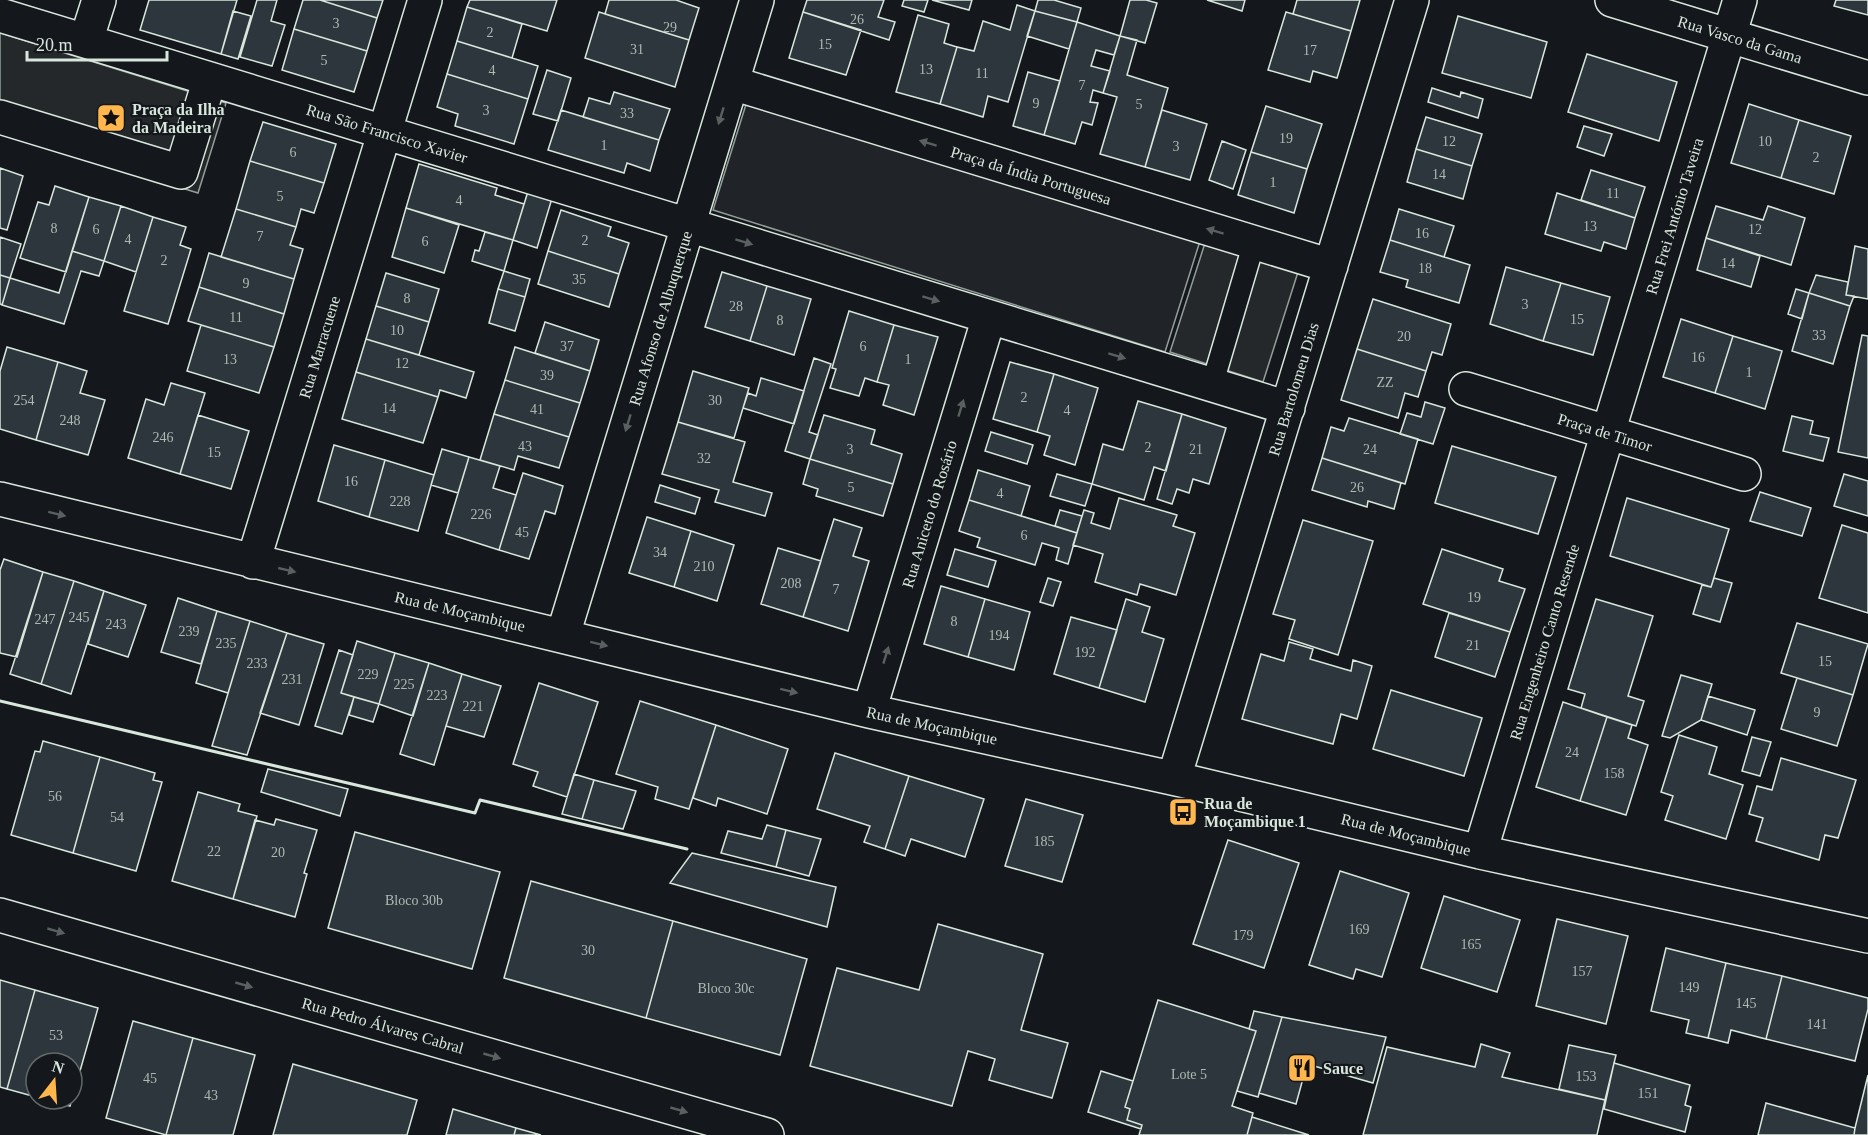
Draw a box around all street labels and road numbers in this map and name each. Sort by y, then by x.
street label: Rua Vasco da Gama [1676,12,1804,66]
street label: Rua São Francisco Xavier [304,101,470,166]
street label: Rua Frei António Taveira [1643,136,1706,296]
street label: Praça da Índia Portuguesa [948,142,1113,209]
street label: Rua Afonso de Albuquerque [626,229,696,408]
street label: Rua Marracuene [296,294,343,400]
street label: Rua Bartolomeu Dias [1265,320,1322,458]
street label: Praça de Timor [1555,410,1655,456]
street label: Rua Aniceto do Rosário [899,438,960,590]
street label: Rua Engenheiro Canto Resende [1507,542,1583,742]
street label: Rua de Moçambique [393,588,527,636]
street label: Rua de Moçambique [865,703,999,749]
street label: Rua de Moçambique [1339,810,1473,860]
street label: Rua Pedro Álvares Cabral [300,993,467,1057]

